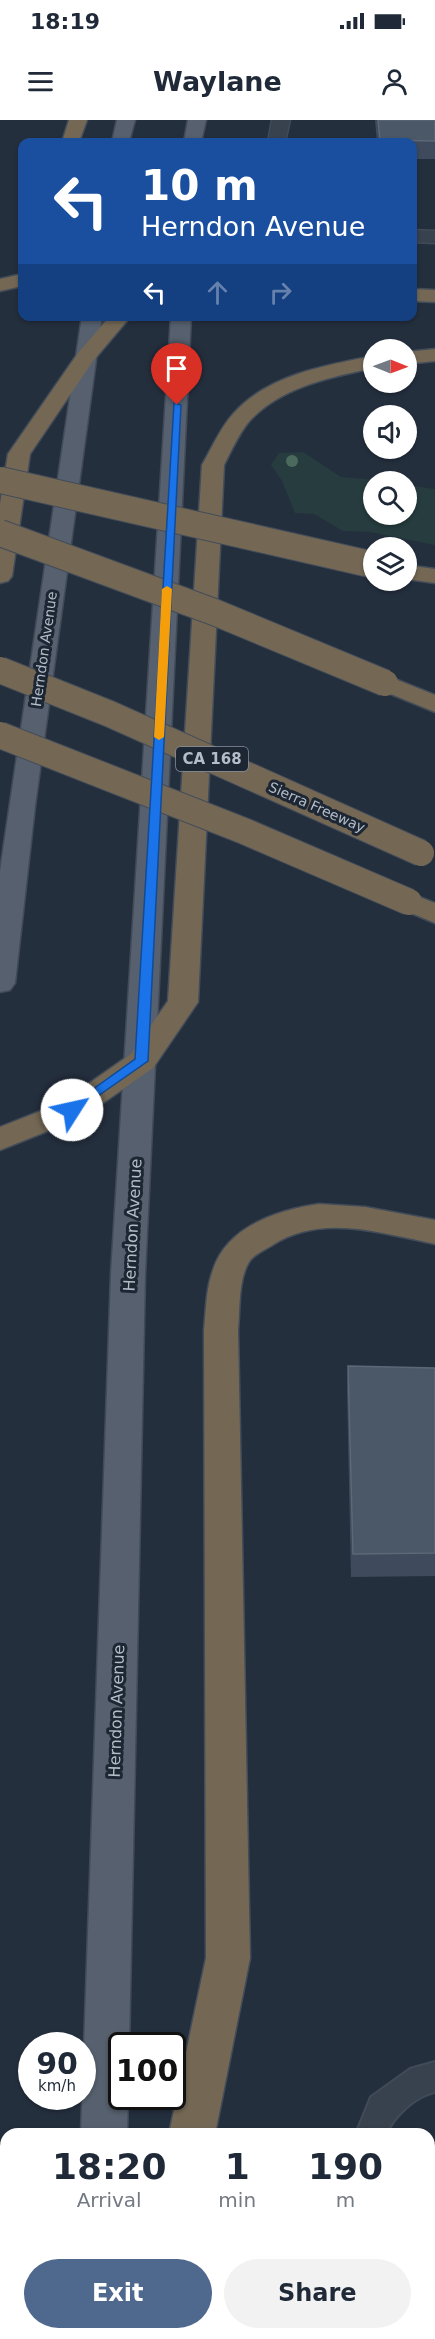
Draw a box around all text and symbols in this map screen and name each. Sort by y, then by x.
text: 18:19 [30,9,100,34]
icon: menu [24,65,57,98]
icon: person [378,65,411,98]
text: Waylane [153,66,282,97]
text: 10 m [141,161,258,210]
icon: left [42,162,120,240]
text: Herndon Avenue [141,211,365,242]
icon: left [138,276,171,309]
icon: ahead [201,276,234,309]
icon: right [264,276,297,309]
north arrow [363,339,417,393]
map controls [363,339,417,591]
pin [151,343,202,405]
icon: arrive [160,352,193,385]
button: sound [363,405,417,459]
button: search [363,471,417,525]
button: layers [363,537,417,591]
street label: Herndon Avenue [28,590,60,708]
road number: CA 168 [176,747,248,771]
street label: Sierra Freeway [266,779,368,835]
position arrow [40,1078,104,1142]
street label: Herndon Avenue [120,1158,145,1292]
street label: Herndon Avenue [105,1644,128,1778]
speed limit sign: 100 [108,2032,186,2110]
text: 90 [36,2046,78,2081]
text: km/h [38,2077,76,2095]
text: 18:20 [52,2146,166,2187]
text: 1 [225,2146,250,2187]
text: 190 [308,2146,383,2187]
text: Arrival [77,2188,142,2212]
text: min [218,2188,256,2212]
text: m [336,2188,355,2212]
button: Exit [24,2259,212,2328]
button: Share [224,2259,411,2328]

